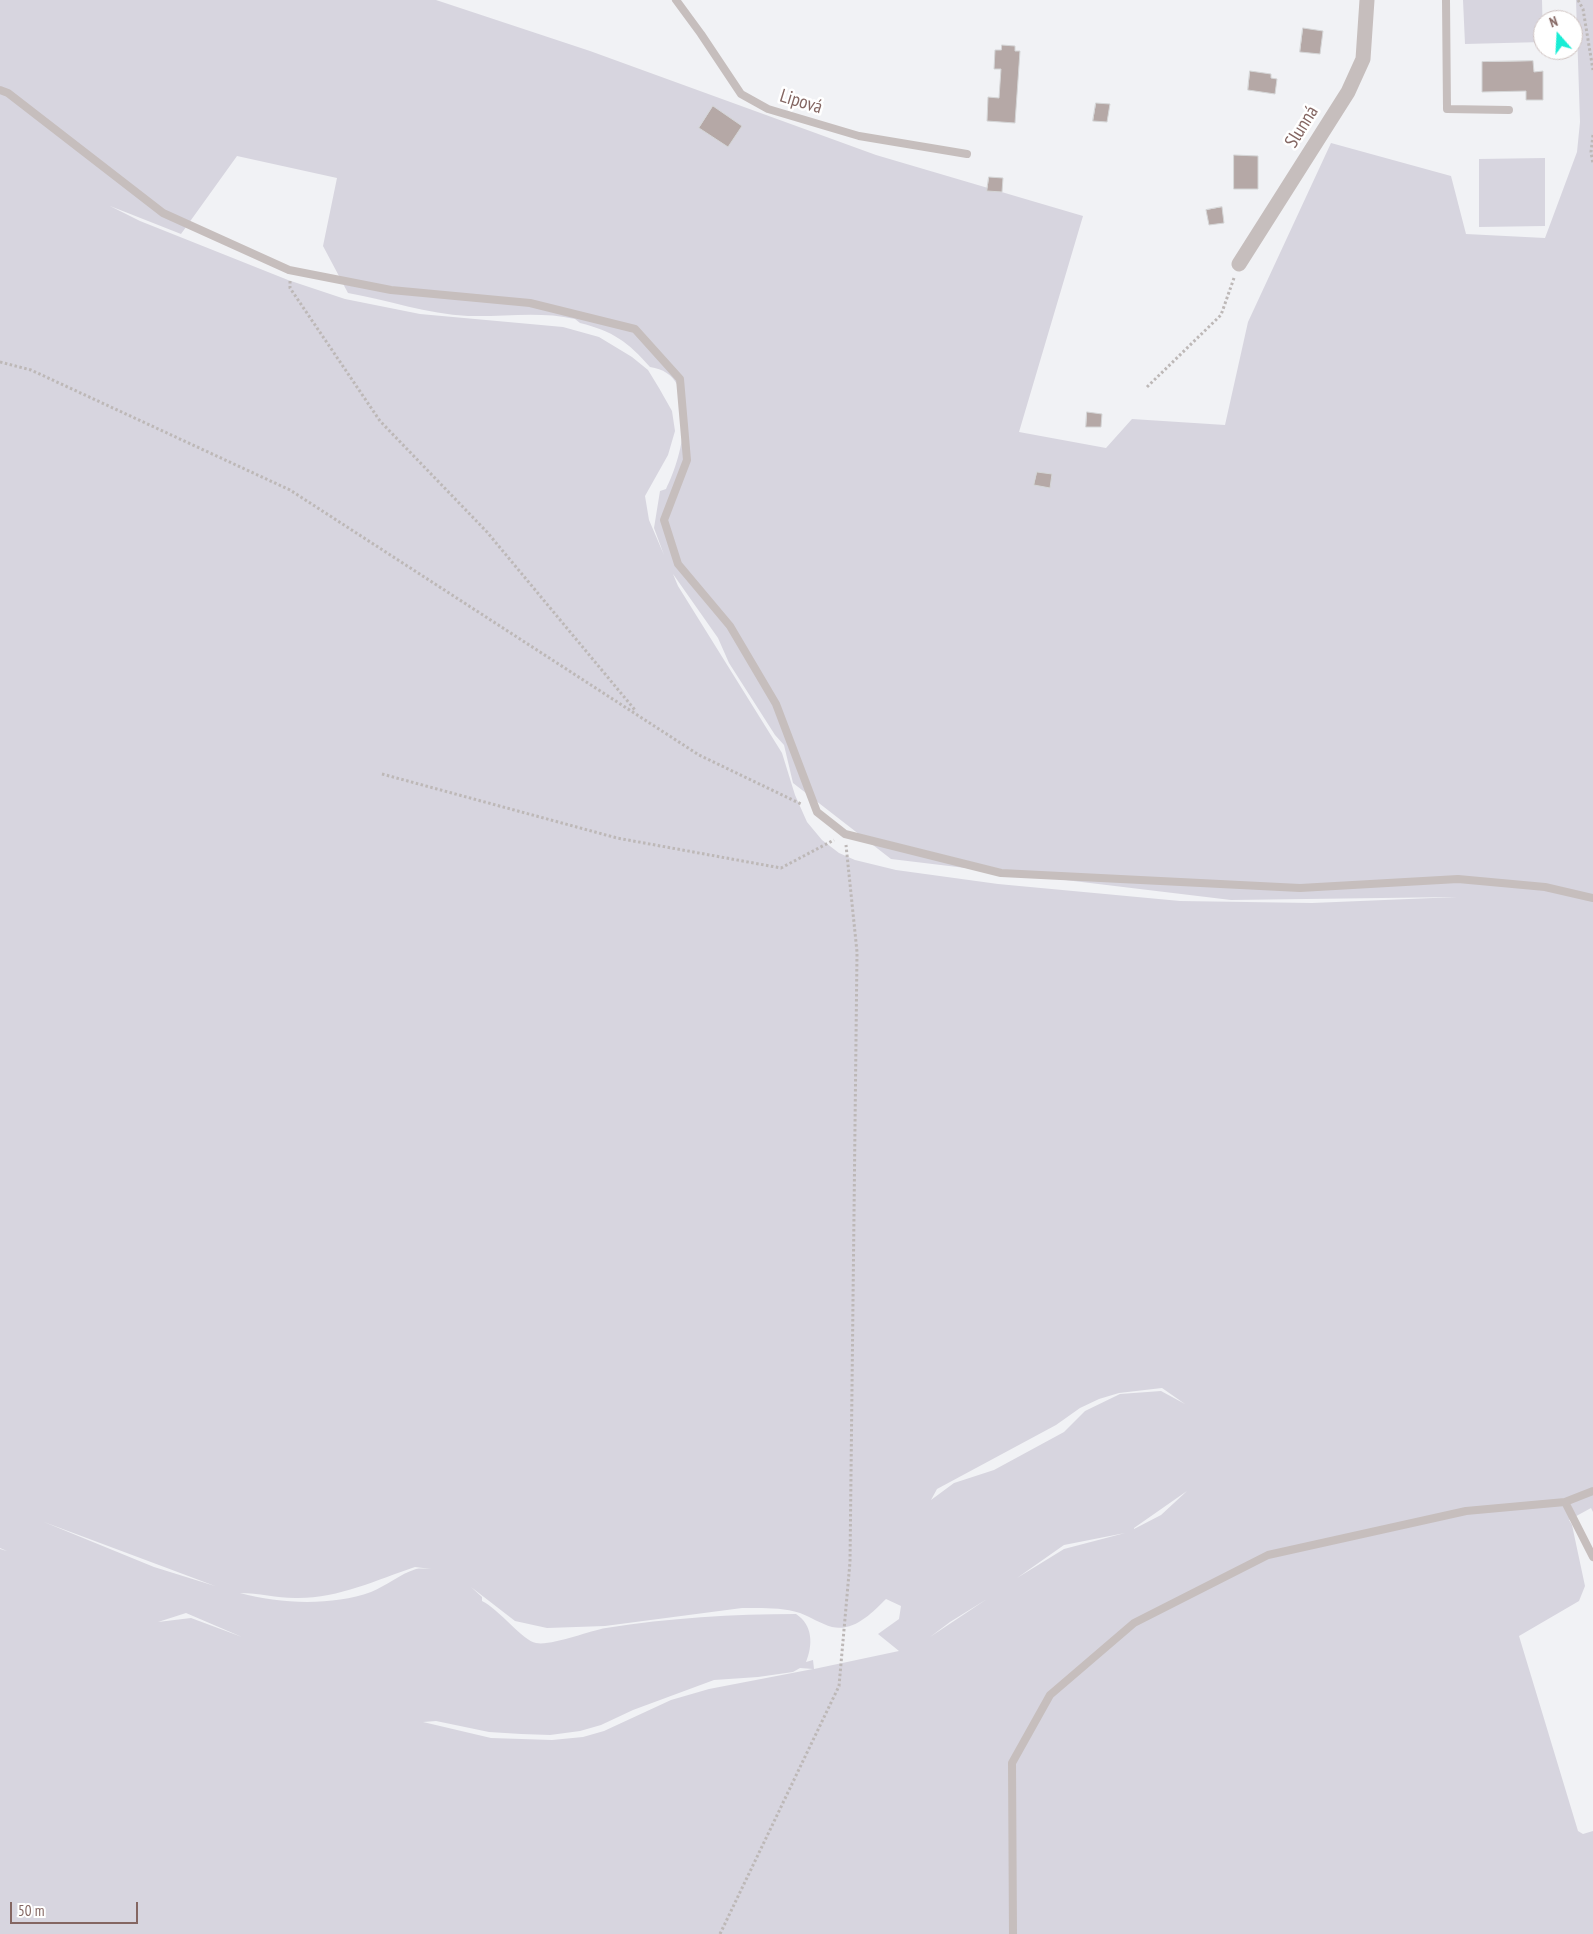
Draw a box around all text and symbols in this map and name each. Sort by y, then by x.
north arrow [1533,10,1583,60]
text: N [1547,12,1560,32]
street label: Lipová [777,85,825,119]
street label: Slunná [1280,102,1324,152]
scale bar [12,1892,140,1924]
text: 50 m [18,1901,44,1920]

